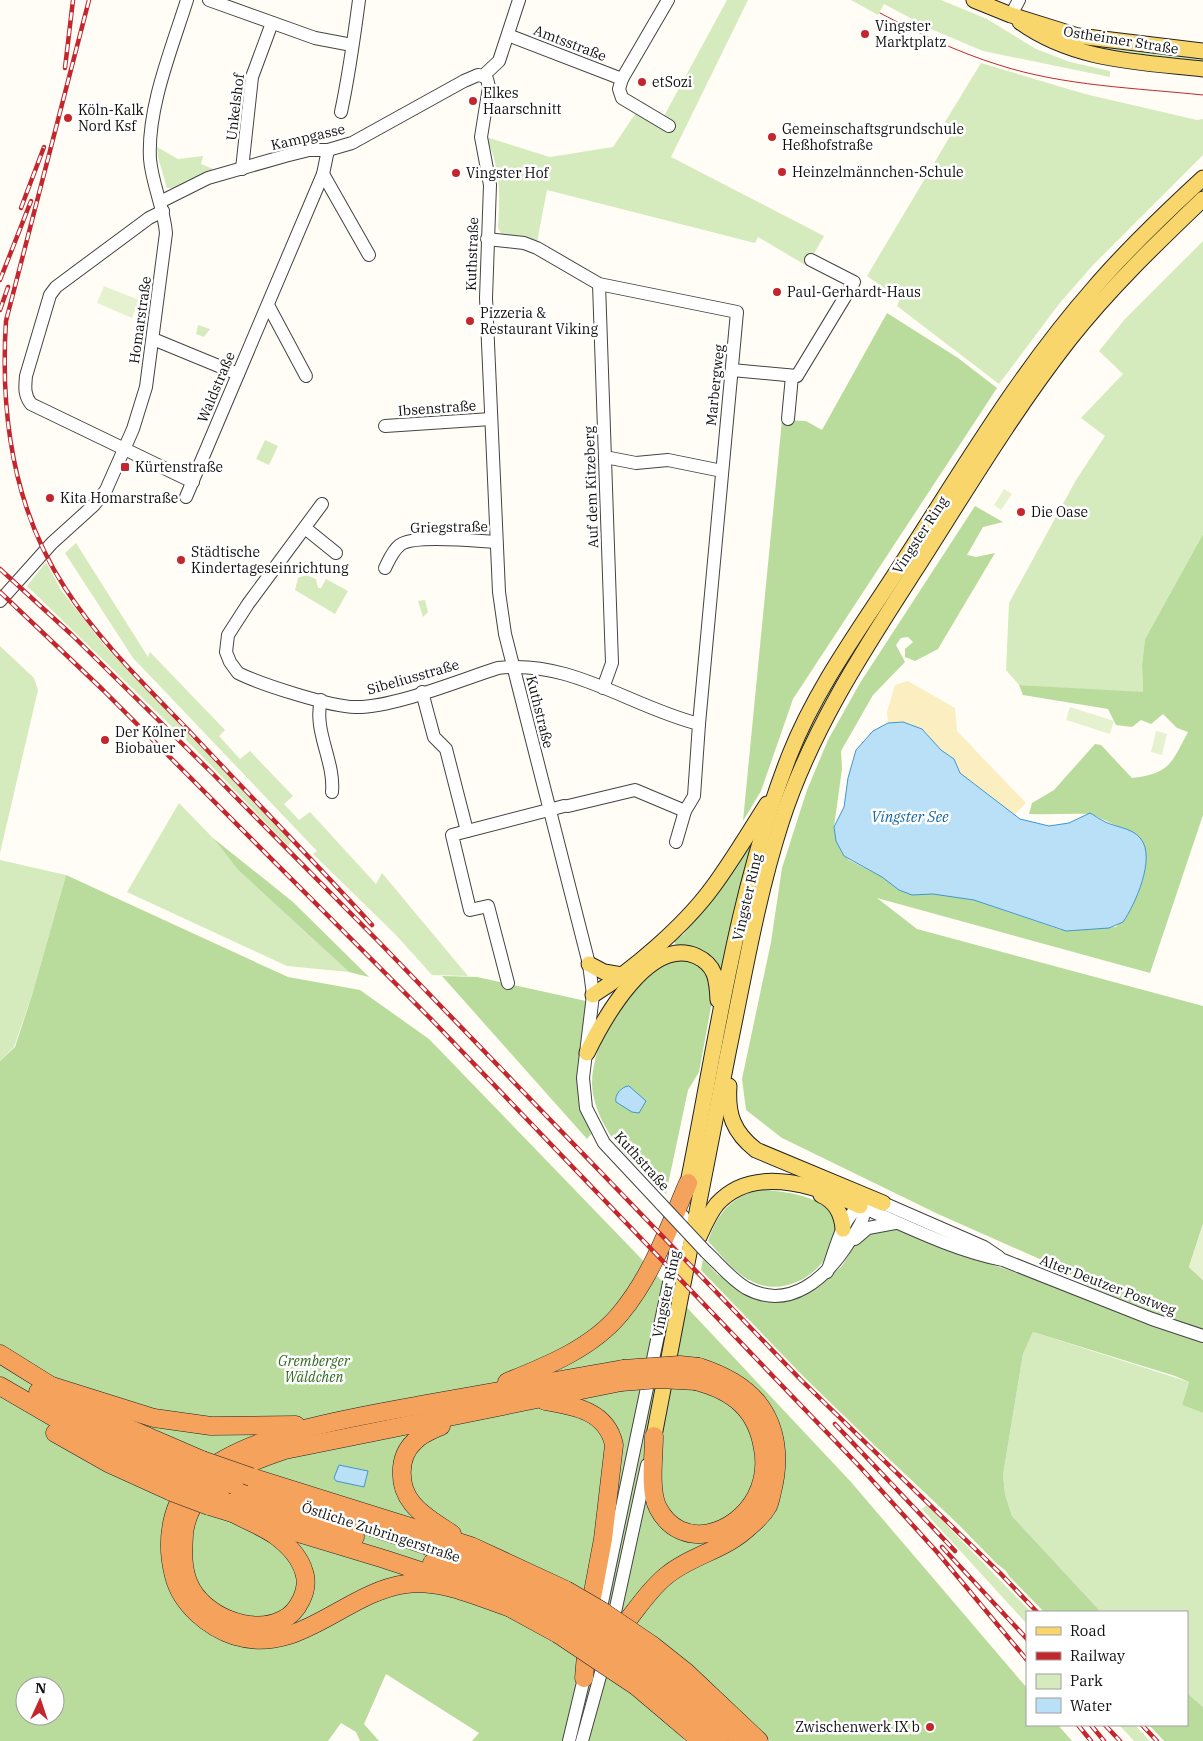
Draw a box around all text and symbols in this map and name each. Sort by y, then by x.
place label: Vingster Marktplatz [875,17,946,51]
street label: Amtsstraße [531,21,609,65]
street label: Ostheimer Straße [1062,22,1180,58]
marker: Vingster Marktplatz [859,28,871,40]
street label: Unkelshof [222,71,248,141]
place label: etSozi [652,73,692,91]
marker: etSozi [636,76,648,88]
place label: Elkes Haarschnitt [483,84,561,118]
marker: Elkes Haarschnitt [467,95,479,107]
place label: Köln-Kalk Nord Ksf [78,101,145,135]
marker: Köln-Kalk Nord Ksf [62,112,74,124]
street label: Kampgasse [269,120,347,154]
place label: Gemeinschaftsgrundschule Heßhofstraße [782,120,964,154]
marker: Gemeinschaftsgrundschule Heßhofstraße [766,131,778,143]
place label: Heinzelmännchen-Schule [792,163,964,181]
place label: Vingster Hof [466,164,549,182]
marker: Heinzelmännchen-Schule [776,166,788,178]
marker: Vingster Hof [450,167,462,179]
street label: Kuthstraße [462,217,482,291]
street label: Homarstraße [125,275,155,365]
place label: Paul-Gerhardt-Haus [787,283,921,301]
marker: Paul-Gerhardt-Haus [771,286,783,298]
place label: Pizzeria & Restaurant Viking [480,304,599,338]
marker: Pizzeria & Restaurant Viking [464,315,476,327]
street label: Marbergweg [702,343,728,427]
street label: Waldstraße [193,349,239,425]
street label: Ibsenstraße [397,396,477,420]
street label: Auf dem Kitzeberg [580,425,602,548]
place label: Kürtenstraße [135,458,223,476]
marker: Kürtenstraße [119,461,131,473]
place label: Kita Homarstraße [60,489,178,507]
marker: Kita Homarstraße [44,492,56,504]
street label: Vingster Ring [888,492,952,577]
place label: Die Oase [1031,503,1088,521]
marker: Die Oase [1015,506,1027,518]
street label: Griegstraße [410,517,488,537]
place label: Städtische Kindertageseinrichtung [191,543,349,577]
marker: Städtische Kindertageseinrichtung [175,554,187,566]
street label: Sibeliusstraße [365,655,461,699]
street label: Kuthstraße [522,674,558,750]
place label: Der Kölner Biobauer [115,723,187,757]
marker: Der Kölner Biobauer [99,734,111,746]
water label: Vingster See [871,807,949,826]
street label: Vingster Ring [728,851,766,942]
street label: Kuthstraße [611,1128,673,1194]
street label: Vingster Ring [648,1248,684,1339]
street label: Alter Deutzer Postweg [1037,1251,1179,1319]
park label: Gremberger Wäldchen [278,1352,351,1386]
street label: Östliche Zubringerstraße [299,1498,463,1566]
legend [1026,1611,1188,1726]
text: Road [1070,1621,1106,1640]
text: Railway [1070,1646,1125,1665]
text: Park [1070,1671,1103,1690]
north arrow [15,1676,65,1726]
text: N [35,1679,47,1697]
text: Water [1070,1696,1112,1715]
place label: Zwischenwerk IX b [795,1718,920,1736]
marker: Zwischenwerk IX b [924,1721,936,1733]

